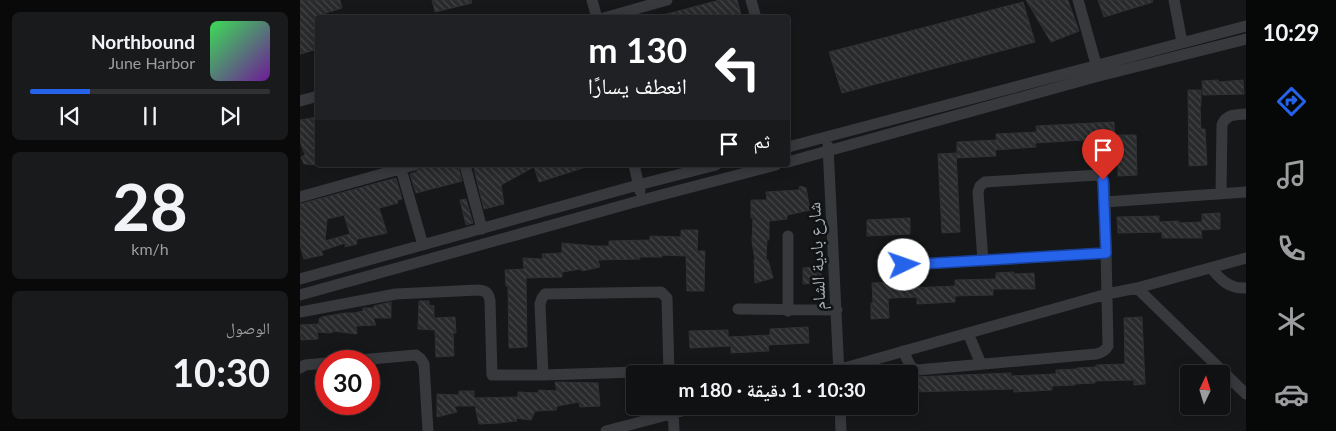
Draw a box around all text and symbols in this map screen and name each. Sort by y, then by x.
text: 10:29 [1263,19,1319,46]
text: 130 m [588,28,687,70]
text: Northbound [91,30,195,53]
icon: left [705,35,770,100]
text: June Harbor [108,53,195,72]
text: انعطف يسارًا [588,72,687,99]
icon: directions [1274,84,1309,119]
icon: previous [56,102,84,130]
icon: pause [136,102,164,130]
icon: next [216,102,244,130]
text: ثم [753,129,770,152]
pin [1082,129,1124,180]
icon: arrive [715,130,743,158]
icon: arrive [1089,136,1117,164]
icon: music [1274,157,1309,192]
text: 28 [112,167,188,245]
street label: شارع بادية الشام [802,201,832,311]
icon: phone [1274,231,1309,266]
position arrow [877,238,929,290]
text: km/h [131,239,169,258]
icon: climate [1274,304,1309,339]
text: الوصول [226,318,270,337]
text: 10:30 [172,349,270,395]
speed limit sign: 30 [315,350,380,415]
north arrow [1180,365,1230,415]
map controls [1180,365,1230,415]
icon: car [1274,377,1309,412]
text: 10:30 · 1 دقيقة · 180 m [678,378,866,401]

